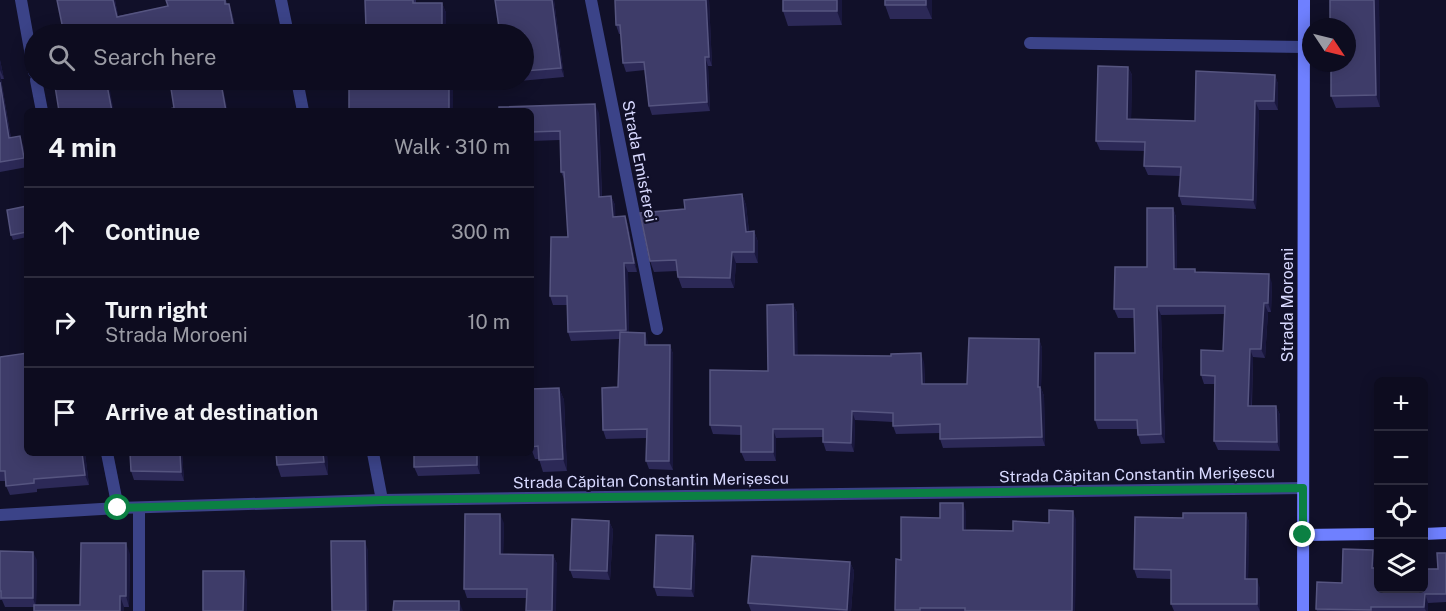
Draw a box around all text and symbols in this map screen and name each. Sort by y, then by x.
north arrow [1302,18,1356,72]
search box [24,24,534,90]
icon: search [45,41,78,74]
text: Search here [93,44,217,70]
street label: Strada Emisferei [618,99,661,224]
text: 4 min [48,132,117,163]
text: Walk · 310 m [394,135,510,159]
icon: ahead [48,216,81,249]
text: Continue [105,219,200,245]
text: 300 m [451,220,510,244]
street label: Strada Moroeni [1278,248,1297,362]
text: Turn right [105,297,208,323]
icon: right [48,306,81,339]
text: 10 m [467,310,510,334]
text: Strada Moroeni [105,323,248,347]
map controls [1374,377,1428,593]
button: + [1374,377,1428,431]
icon: arrive [48,396,81,429]
text: Arrive at destination [105,399,318,425]
button: − [1374,431,1428,485]
street label: Strada Căpitan Constantin Merișescu [999,463,1275,486]
street label: Strada Căpitan Constantin Merișescu [513,469,789,492]
button: locate [1374,485,1428,539]
route start [104,494,130,520]
route end [1289,521,1315,547]
button: layers [1374,539,1428,593]

